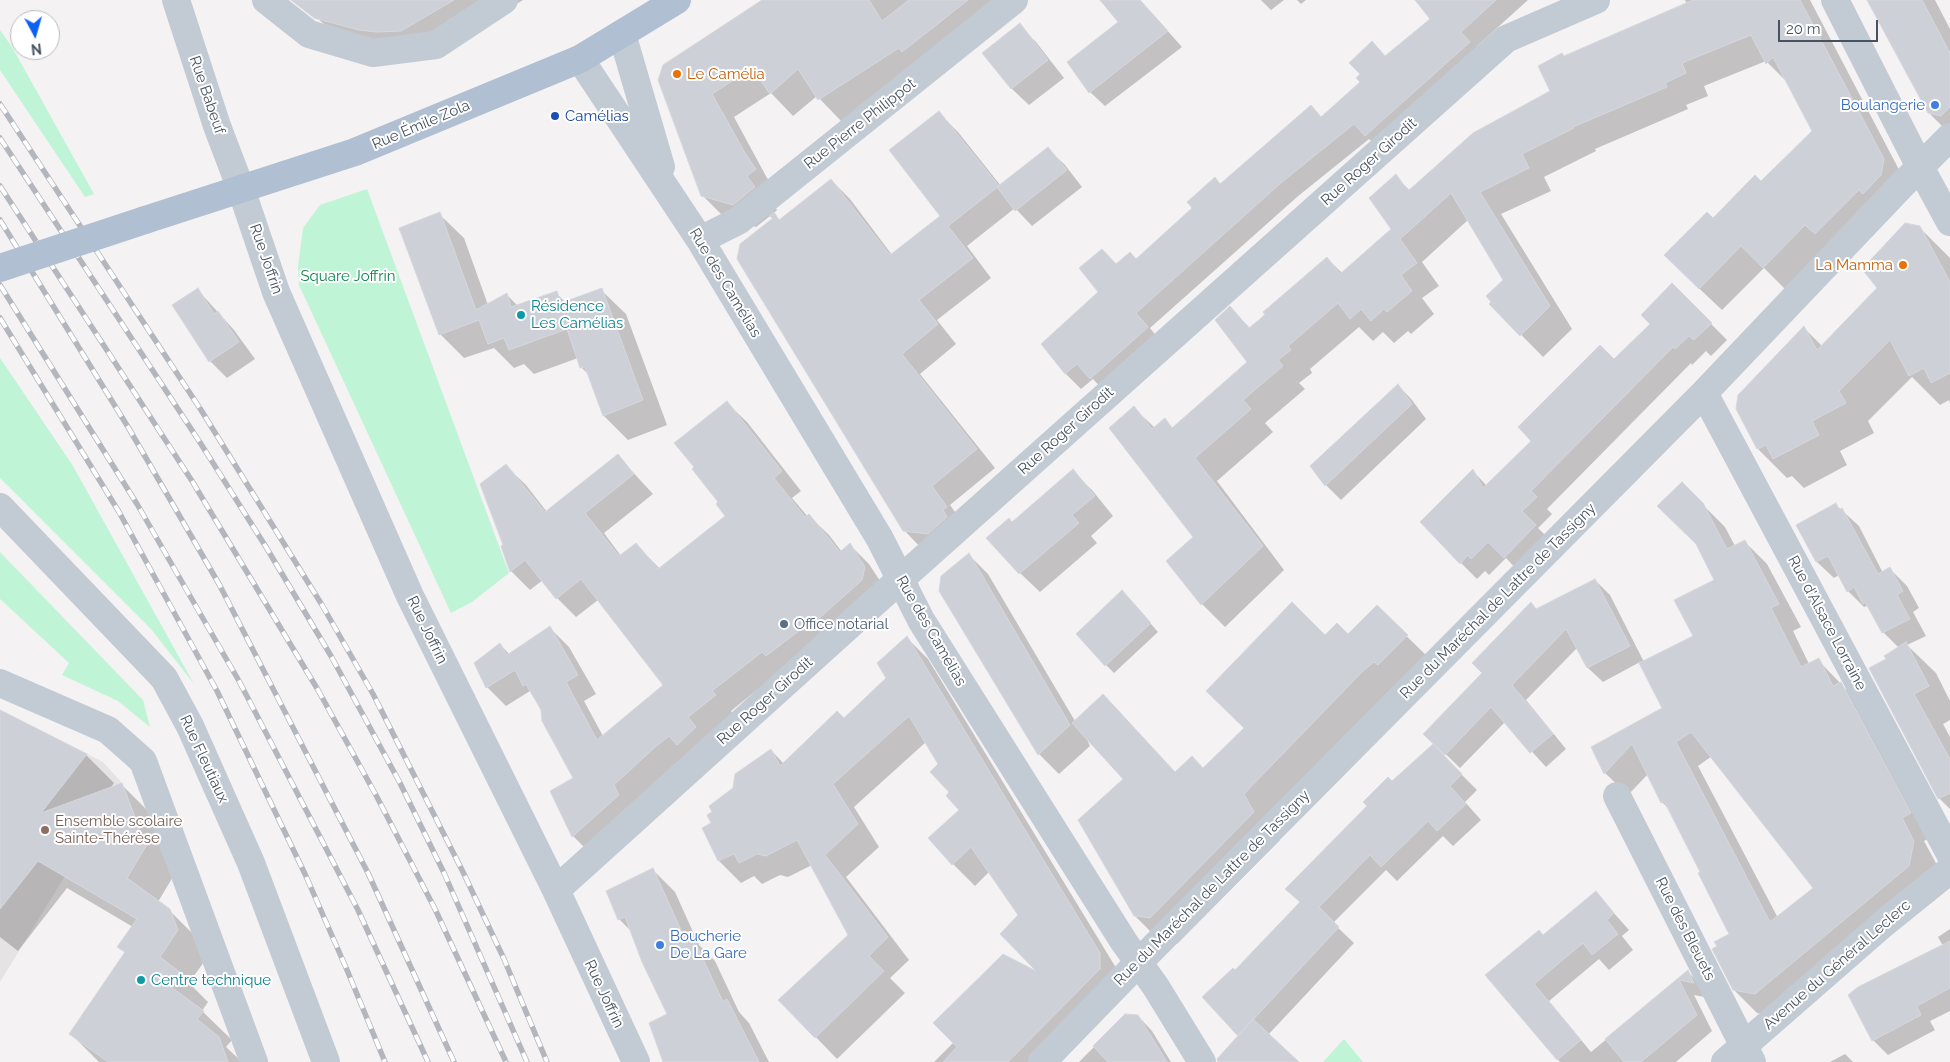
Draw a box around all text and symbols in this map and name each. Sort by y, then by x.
north arrow [10,10,60,60]
scale bar [1780,10,1880,42]
text: 20 m [1786,20,1821,38]
text: N [30,40,43,57]
street label: Rue Babeuf [185,54,229,136]
place label: Le Camélia [687,65,765,83]
marker: Le Camélia [671,68,683,80]
street label: Rue Pierre Philippot [801,75,919,173]
street label: Rue Émile Zola [369,96,473,154]
place label: Boulangerie [1841,96,1925,114]
marker: Boulangerie [1929,99,1941,111]
place label: Camélias [565,107,629,125]
marker: Camélias [549,110,561,122]
street label: Rue Roger Girodit [1317,114,1421,210]
street label: Rue Joffrin [246,222,286,296]
street label: Rue des Camélias [685,225,765,341]
place label: La Mamma [1815,256,1893,274]
marker: La Mamma [1897,259,1909,271]
park label: Square Joffrin [301,267,395,285]
place label: Résidence Les Camélias [531,297,623,332]
marker: Résidence Les Camélias [515,309,527,321]
street label: Rue Roger Girodit [1014,383,1118,479]
street label: Rue du Maréchal de Lattre de Tassigny [1396,499,1600,703]
street label: Rue d'Alsace Lorraine [1784,553,1870,693]
street label: Rue des Camélias [892,573,970,689]
street label: Rue Joffrin [403,593,451,667]
place label: Office notarial [794,615,889,633]
marker: Office notarial [778,618,790,630]
street label: Rue Roger Girodit [713,653,817,749]
street label: Rue Fleutiaux [176,712,232,806]
street label: Rue du Maréchal de Lattre de Tassigny [1110,786,1314,990]
place label: Ensemble scolaire Sainte-Thérèse [55,812,182,847]
marker: Ensemble scolaire Sainte-Thérèse [39,824,51,836]
street label: Rue des Bleuets [1651,874,1719,984]
street label: Avenue du Général Leclerc [1760,896,1914,1034]
place label: Boucherie De La Gare [670,927,747,962]
marker: Boucherie De La Gare [654,939,666,951]
street label: Rue Joffrin [580,957,628,1031]
place label: Centre technique [151,971,271,989]
marker: Centre technique [135,974,147,986]

